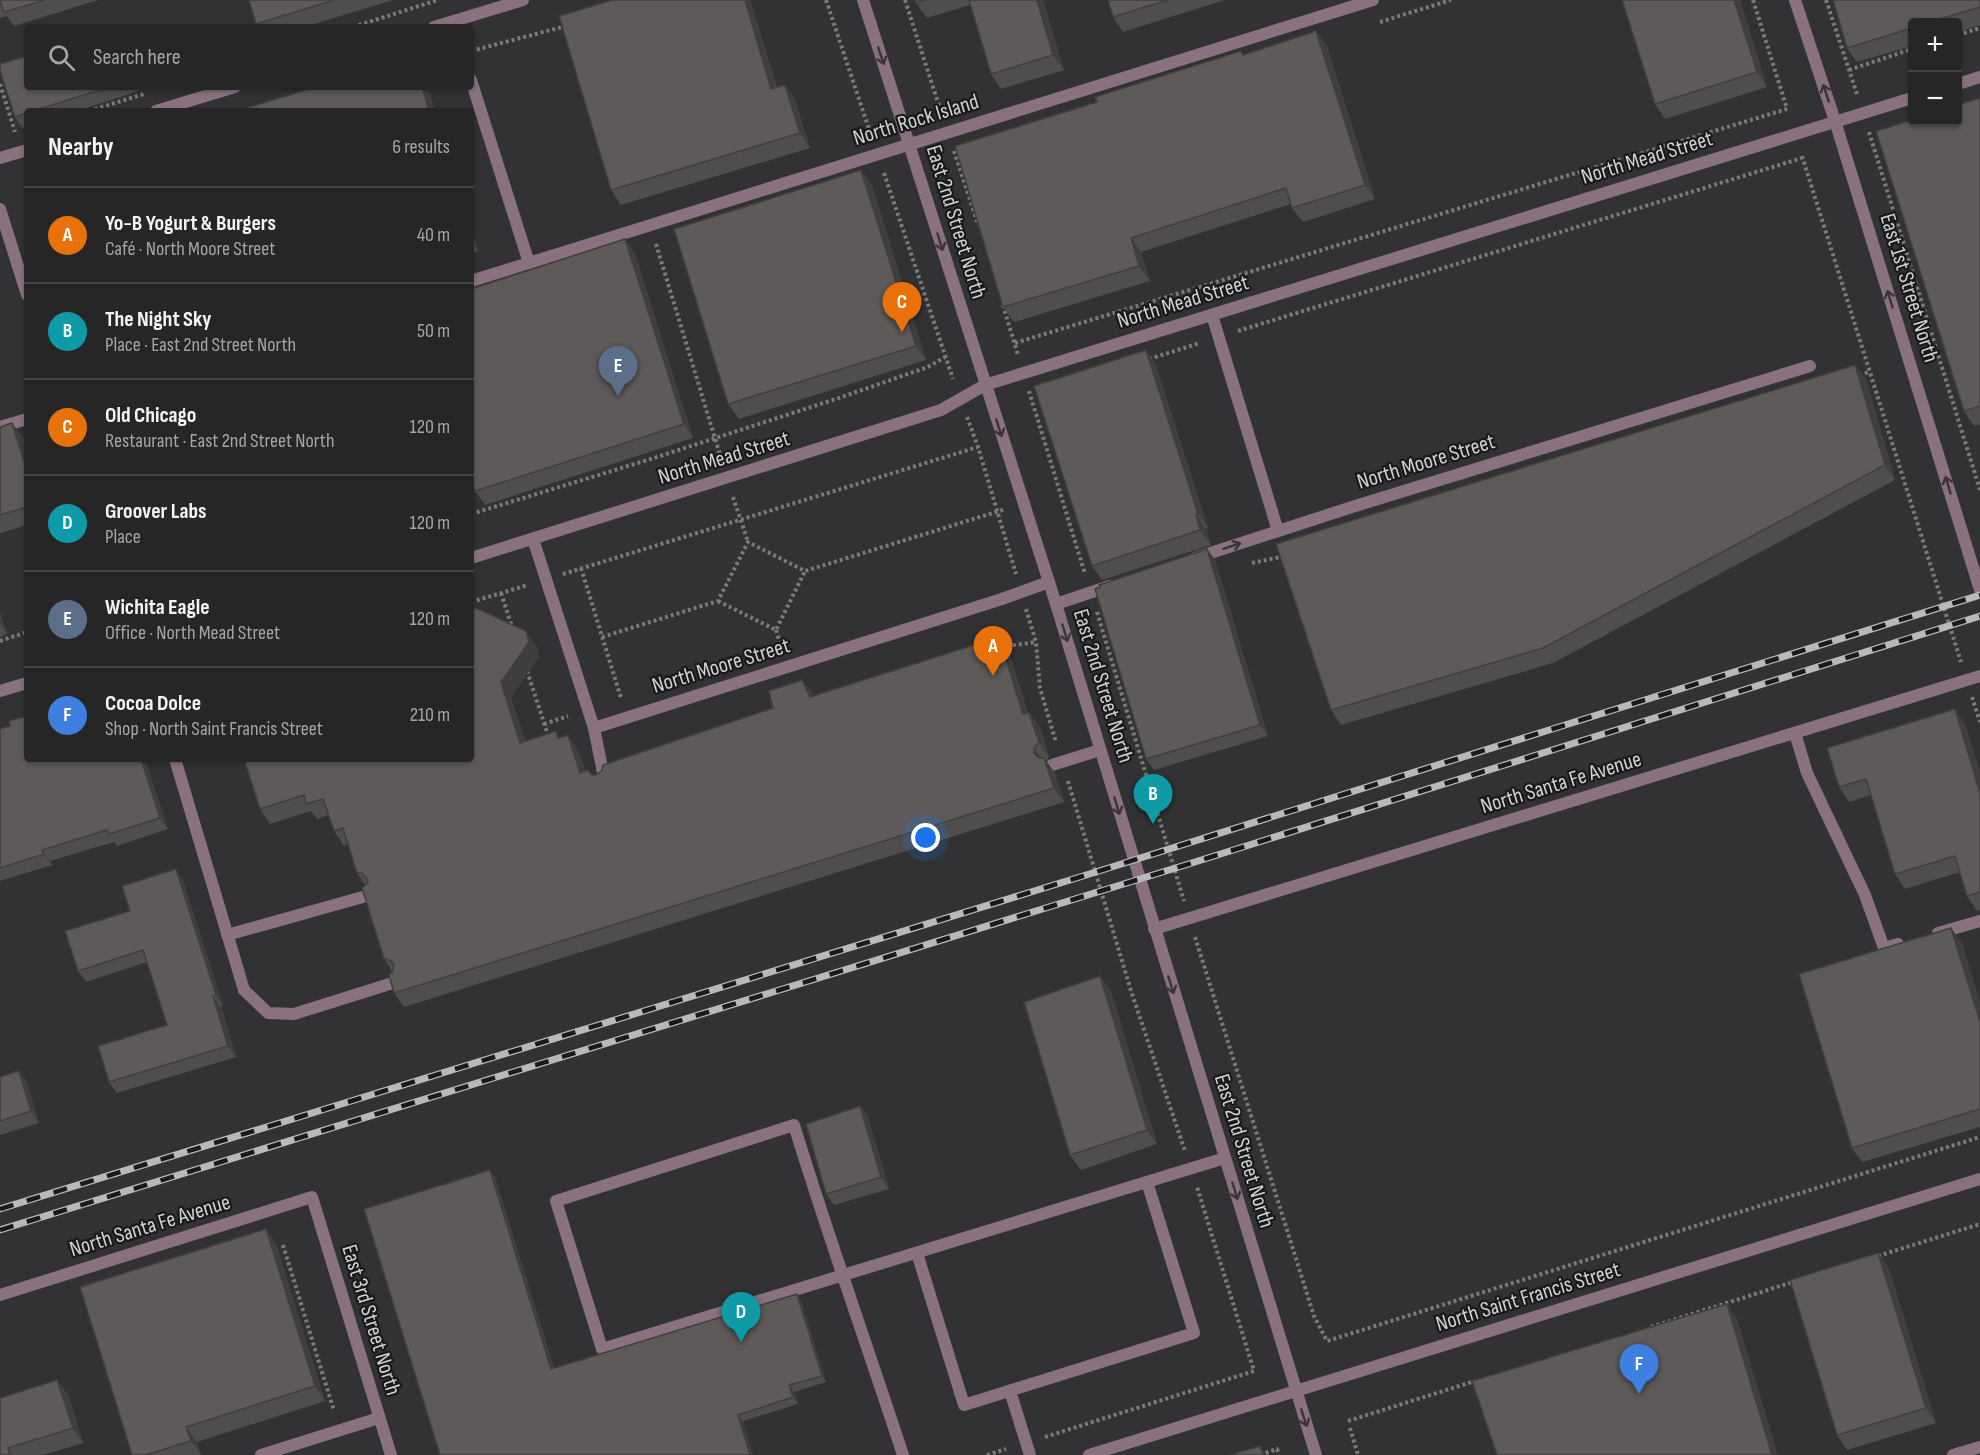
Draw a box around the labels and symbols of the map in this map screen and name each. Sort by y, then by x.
one-way arrow [876,46,887,65]
one-way arrow [1820,84,1831,103]
street label: North Rock Island [850,88,982,152]
street label: North Mead Street [1578,125,1716,191]
street label: East 2nd Street North [920,142,992,302]
street label: East 1st Street North [1874,210,1944,366]
one-way arrow [935,232,946,251]
street label: North Mead Street [1114,269,1252,335]
pin: C [882,282,922,332]
one-way arrow [1884,290,1895,309]
pin: E [598,346,638,396]
one-way arrow [994,418,1005,437]
street label: North Mead Street [655,425,793,491]
street label: North Moore Street [1354,428,1498,496]
one-way arrow [1942,476,1953,495]
one-way arrow [1222,540,1241,551]
street label: East 2nd Street North [1067,606,1139,766]
one-way arrow [1060,623,1071,642]
pin: A [974,626,1012,676]
street label: North Moore Street [649,632,793,700]
street label: North Santa Fe Avenue [1477,746,1645,820]
pin: B [1134,774,1172,824]
one-way arrow [1112,796,1123,815]
your location [911,823,940,852]
one-way arrow [1166,975,1177,994]
street label: East 2nd Street North [1208,1071,1280,1231]
one-way arrow [1230,1181,1241,1200]
street label: North Santa Fe Avenue [66,1189,234,1263]
street label: East 3rd Street North [335,1241,407,1399]
street label: North Saint Francis Street [1433,1256,1624,1338]
pin: D [722,1292,760,1342]
pin: F [1620,1344,1658,1394]
one-way arrow [1300,1408,1311,1427]

